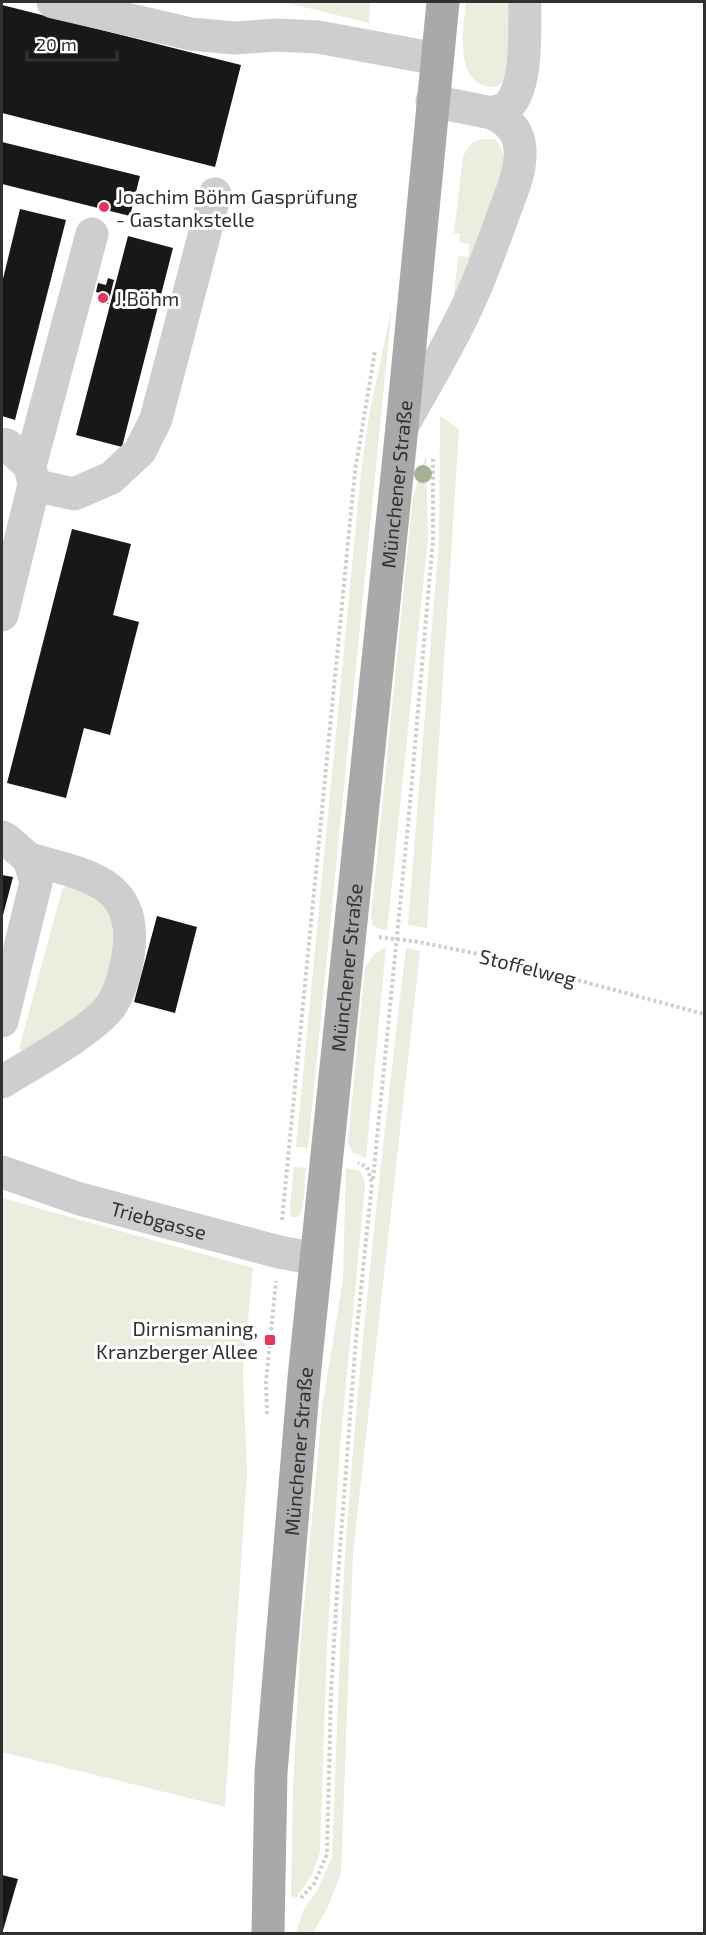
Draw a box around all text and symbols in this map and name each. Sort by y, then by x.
scale bar [27,24,117,62]
text: 20 m [36,33,77,55]
place label: Joachim Böhm Gasprüfung - Gastankstelle [116,184,357,231]
marker: Joachim Böhm Gasprüfung - Gastankstelle [97,200,111,214]
place label: J.Böhm [115,286,179,310]
marker: J.Böhm [96,291,110,305]
street label: Münchener Straße [376,399,417,570]
street label: Münchener Straße [326,882,367,1053]
street label: Stoffelweg [477,943,579,991]
street label: Triebgasse [108,1196,209,1244]
place label: Dirnismaning, Kranzberger Allee [96,1316,258,1363]
marker: Dirnismaning, Kranzberger Allee [263,1333,277,1347]
street label: Münchener Straße [279,1366,317,1536]

